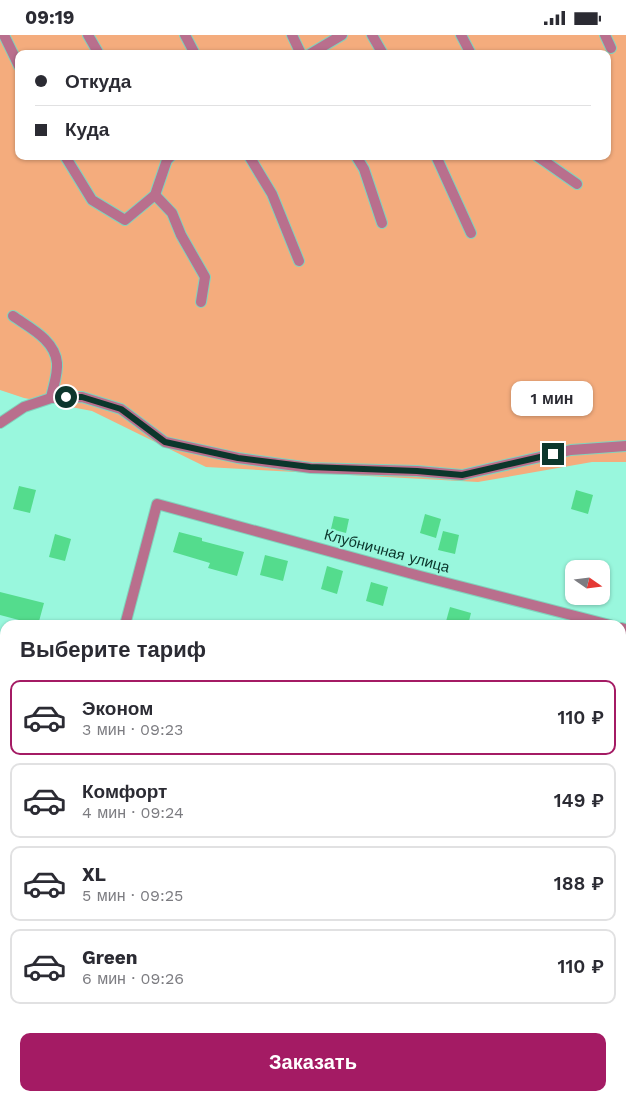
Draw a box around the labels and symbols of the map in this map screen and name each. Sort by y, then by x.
callout: 1 мин [512,381,594,417]
route start [55,386,77,408]
route end [542,443,564,465]
street label: Клубничная улица [322,526,452,577]
north arrow [565,560,610,605]

